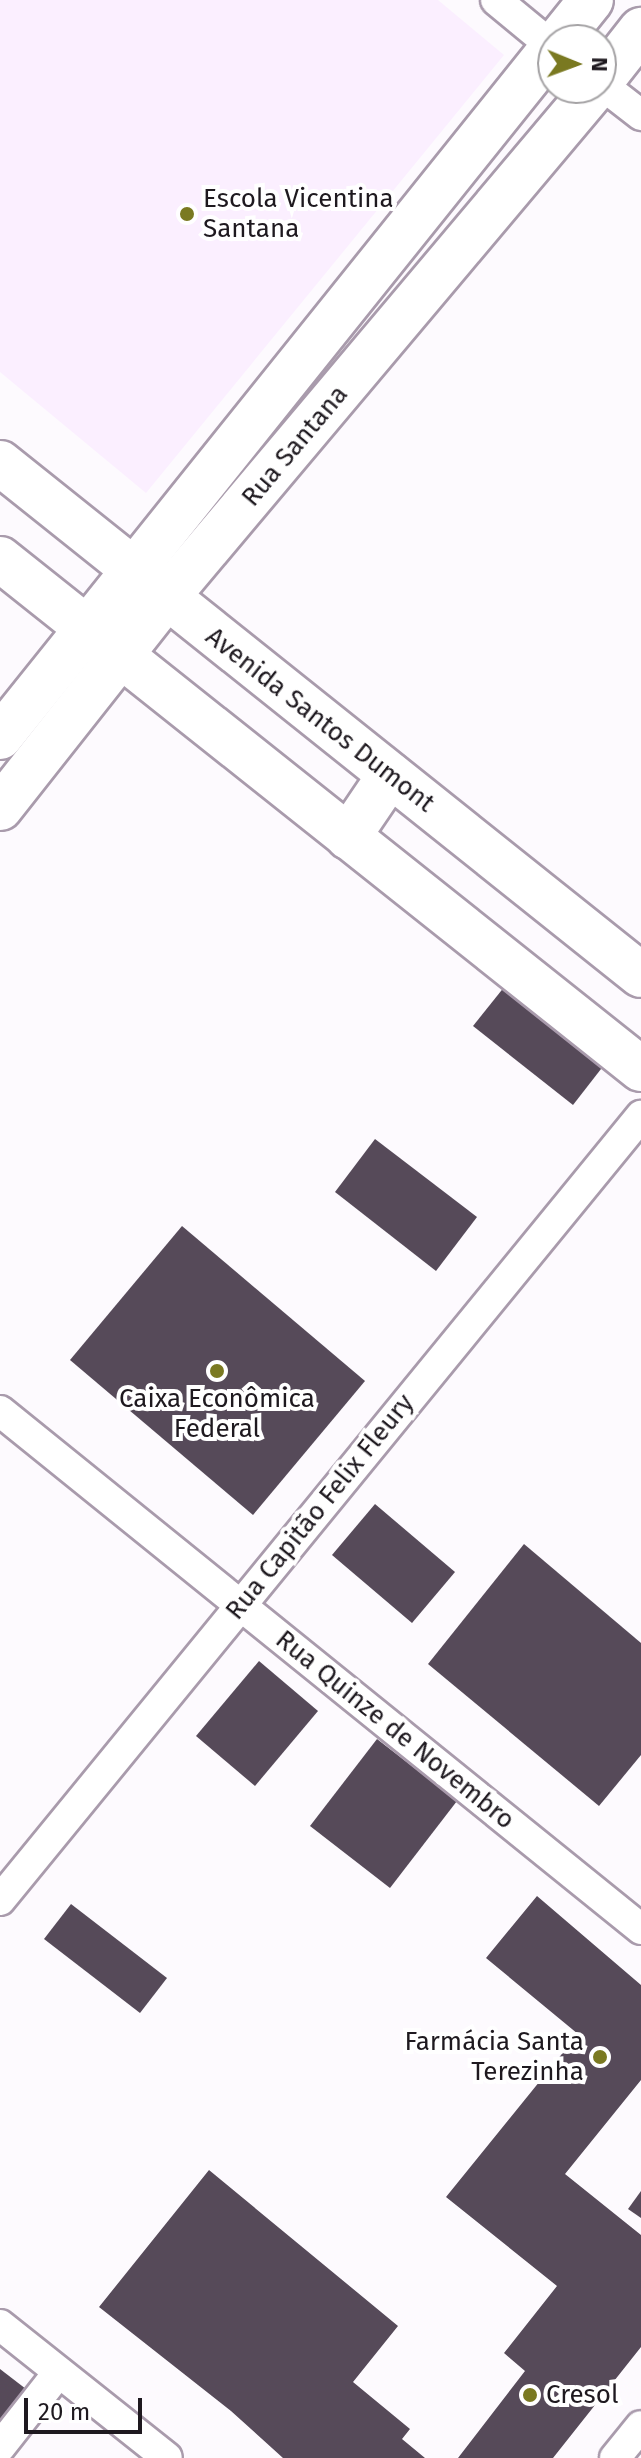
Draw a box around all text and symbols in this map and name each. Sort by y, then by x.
north arrow [537,24,617,104]
text: N [586,57,613,72]
place label: Escola Vicentina Santana [203,183,394,244]
marker: Escola Vicentina Santana [178,205,196,223]
street label: Rua Santana [235,379,355,513]
street label: Avenida Santos Dumont [199,621,441,819]
marker: Caixa Econômica Federal [208,1362,226,1380]
place label: Caixa Econômica Federal [119,1383,315,1444]
street label: Rua Capitão Felix Fleury [219,1388,421,1626]
street label: Rua Quinze de Novembro [269,1624,521,1836]
place label: Farmácia Santa Terezinha [404,2026,584,2088]
marker: Farmácia Santa Terezinha [591,2048,609,2066]
place label: Cresol [546,2379,619,2411]
scale bar [28,2382,146,2432]
marker: Cresol [521,2386,539,2404]
text: 20 m [38,2398,90,2426]

